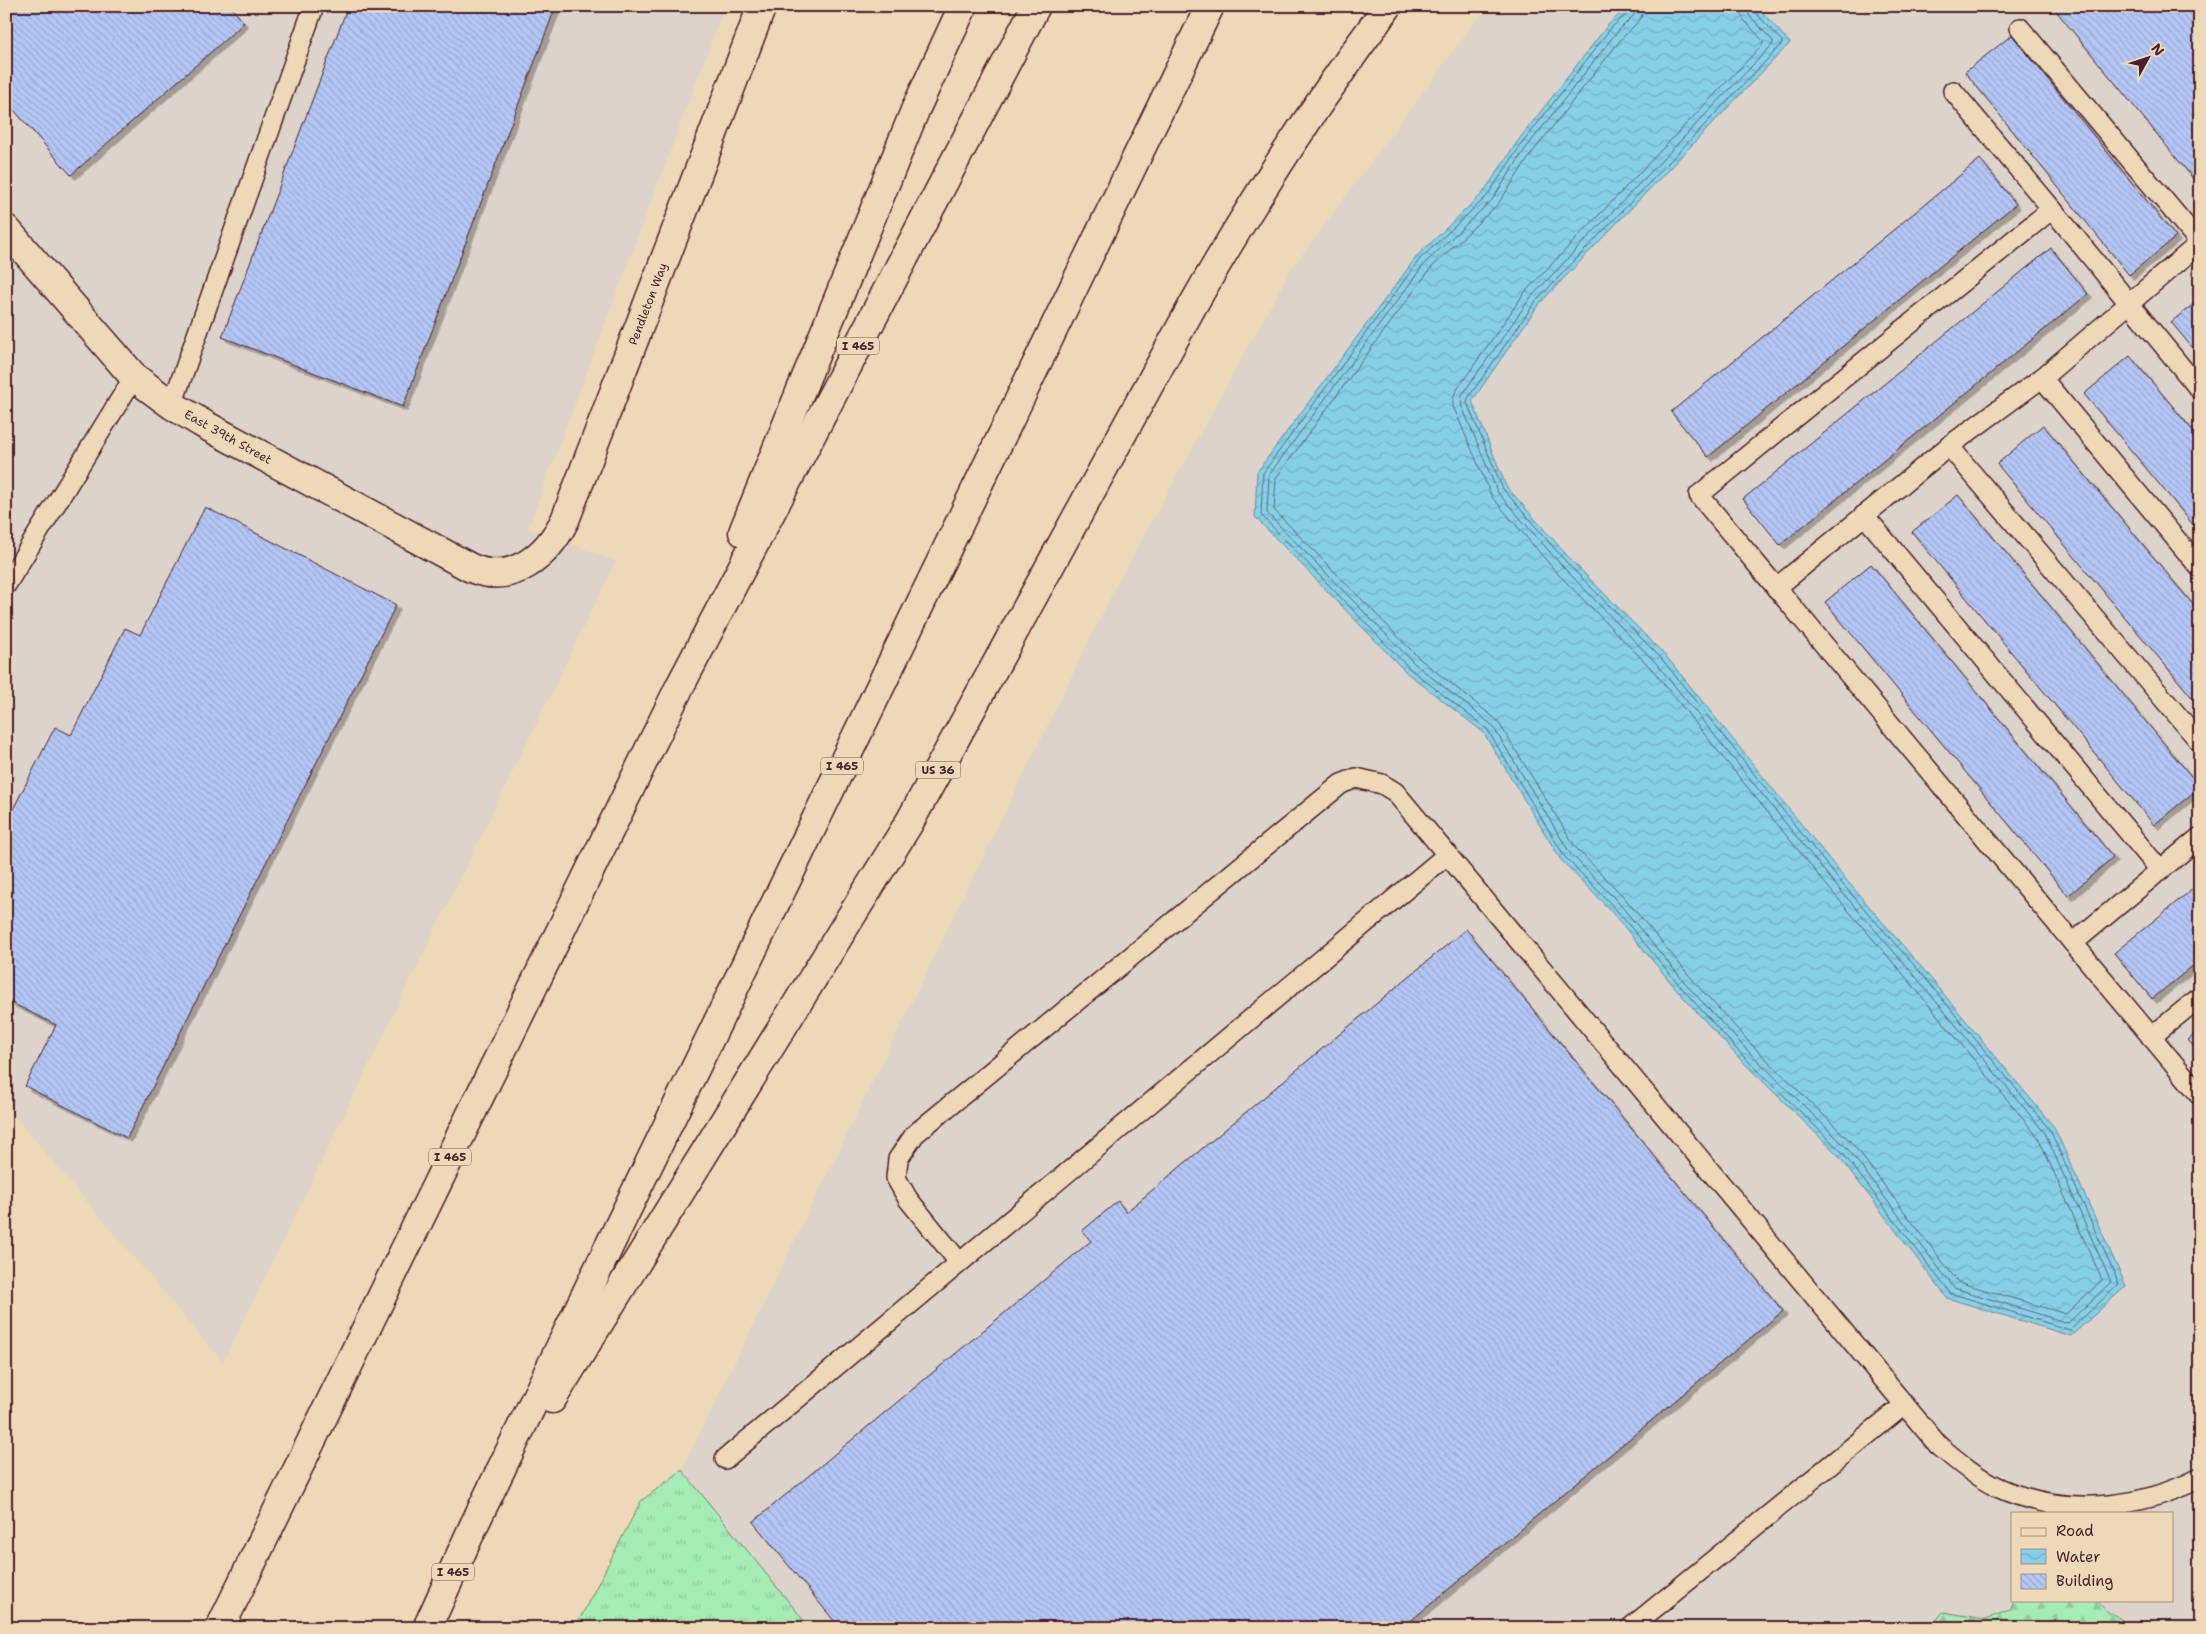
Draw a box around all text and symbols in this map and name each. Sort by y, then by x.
north arrow [2124,32,2174,82]
text: N [2147,40,2168,60]
street label: Pendleton Way [625,260,671,347]
road number: I 465 [837,338,879,354]
street label: East 39th Street [181,406,275,468]
road number: I 465 [821,758,863,774]
road number: US 36 [916,762,960,778]
road number: I 465 [429,1148,471,1166]
legend [2011,1512,2174,1602]
text: Road [2056,1521,2094,1541]
text: Water [2056,1547,2100,1567]
road number: I 465 [432,1564,474,1580]
text: Building [2056,1571,2113,1591]

